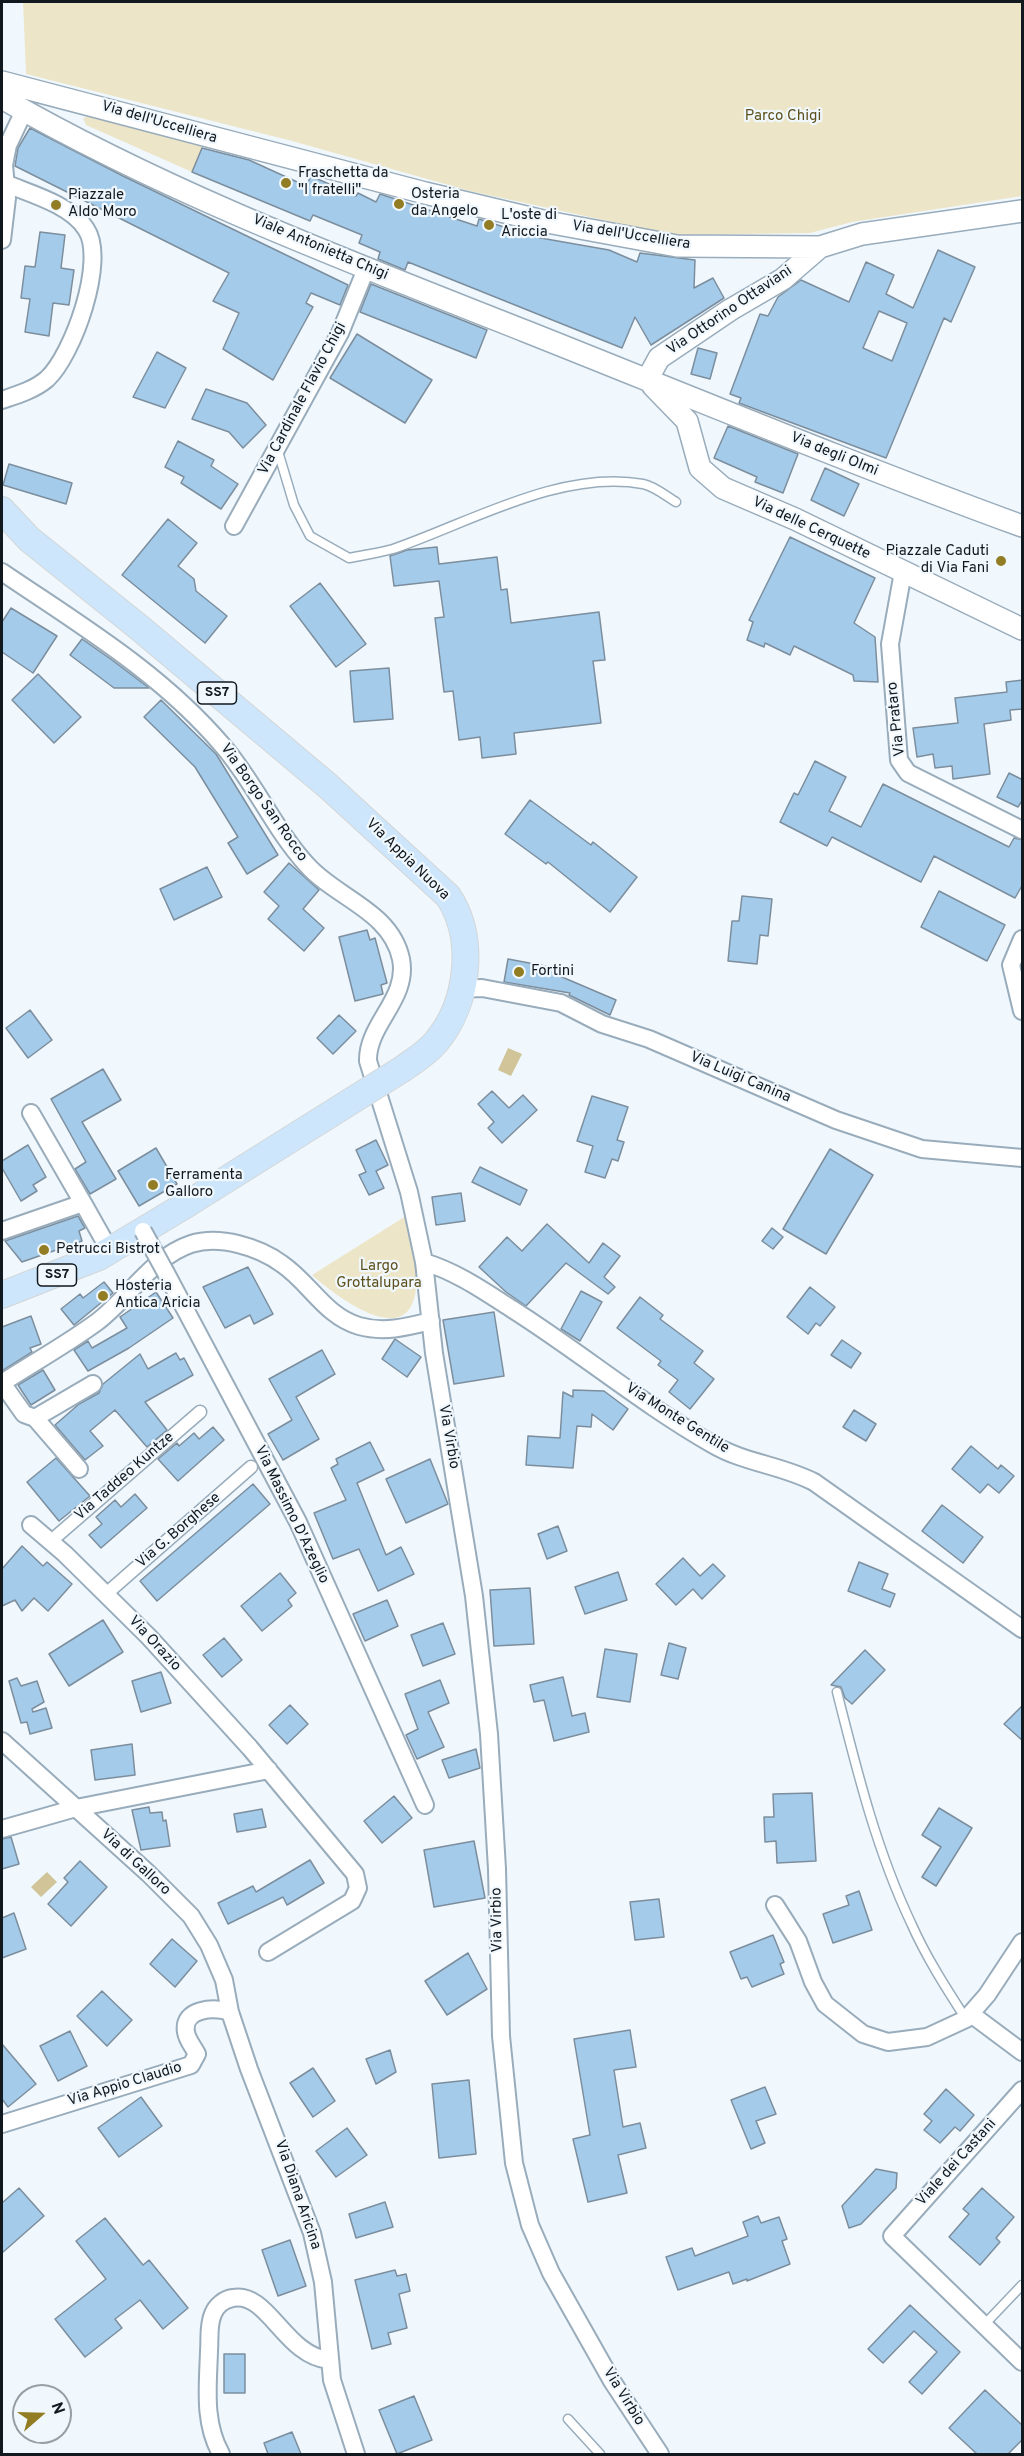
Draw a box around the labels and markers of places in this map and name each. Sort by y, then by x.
place label: Fraschetta da "I fratelli" [298,165,388,200]
marker: Fraschetta da "I fratelli" [279,176,293,190]
place label: Osteria da Angelo [411,186,478,221]
place label: Piazzale Aldo Moro [68,187,137,222]
marker: Osteria da Angelo [392,197,406,211]
marker: Piazzale Aldo Moro [49,198,63,212]
place label: L'oste di Ariccia [501,207,557,242]
marker: L'oste di Ariccia [482,218,496,232]
place label: Piazzale Caduti di Via Fani [885,543,989,578]
marker: Piazzale Caduti di Via Fani [994,554,1008,568]
place label: Fortini [531,963,574,981]
marker: Fortini [512,965,526,979]
place label: Ferramenta Galloro [165,1167,243,1202]
marker: Ferramenta Galloro [146,1178,160,1192]
place label: Petrucci Bistrot [56,1241,160,1259]
marker: Petrucci Bistrot [37,1243,51,1257]
place label: Hosteria Antica Aricia [115,1278,200,1313]
marker: Hosteria Antica Aricia [96,1289,110,1303]

